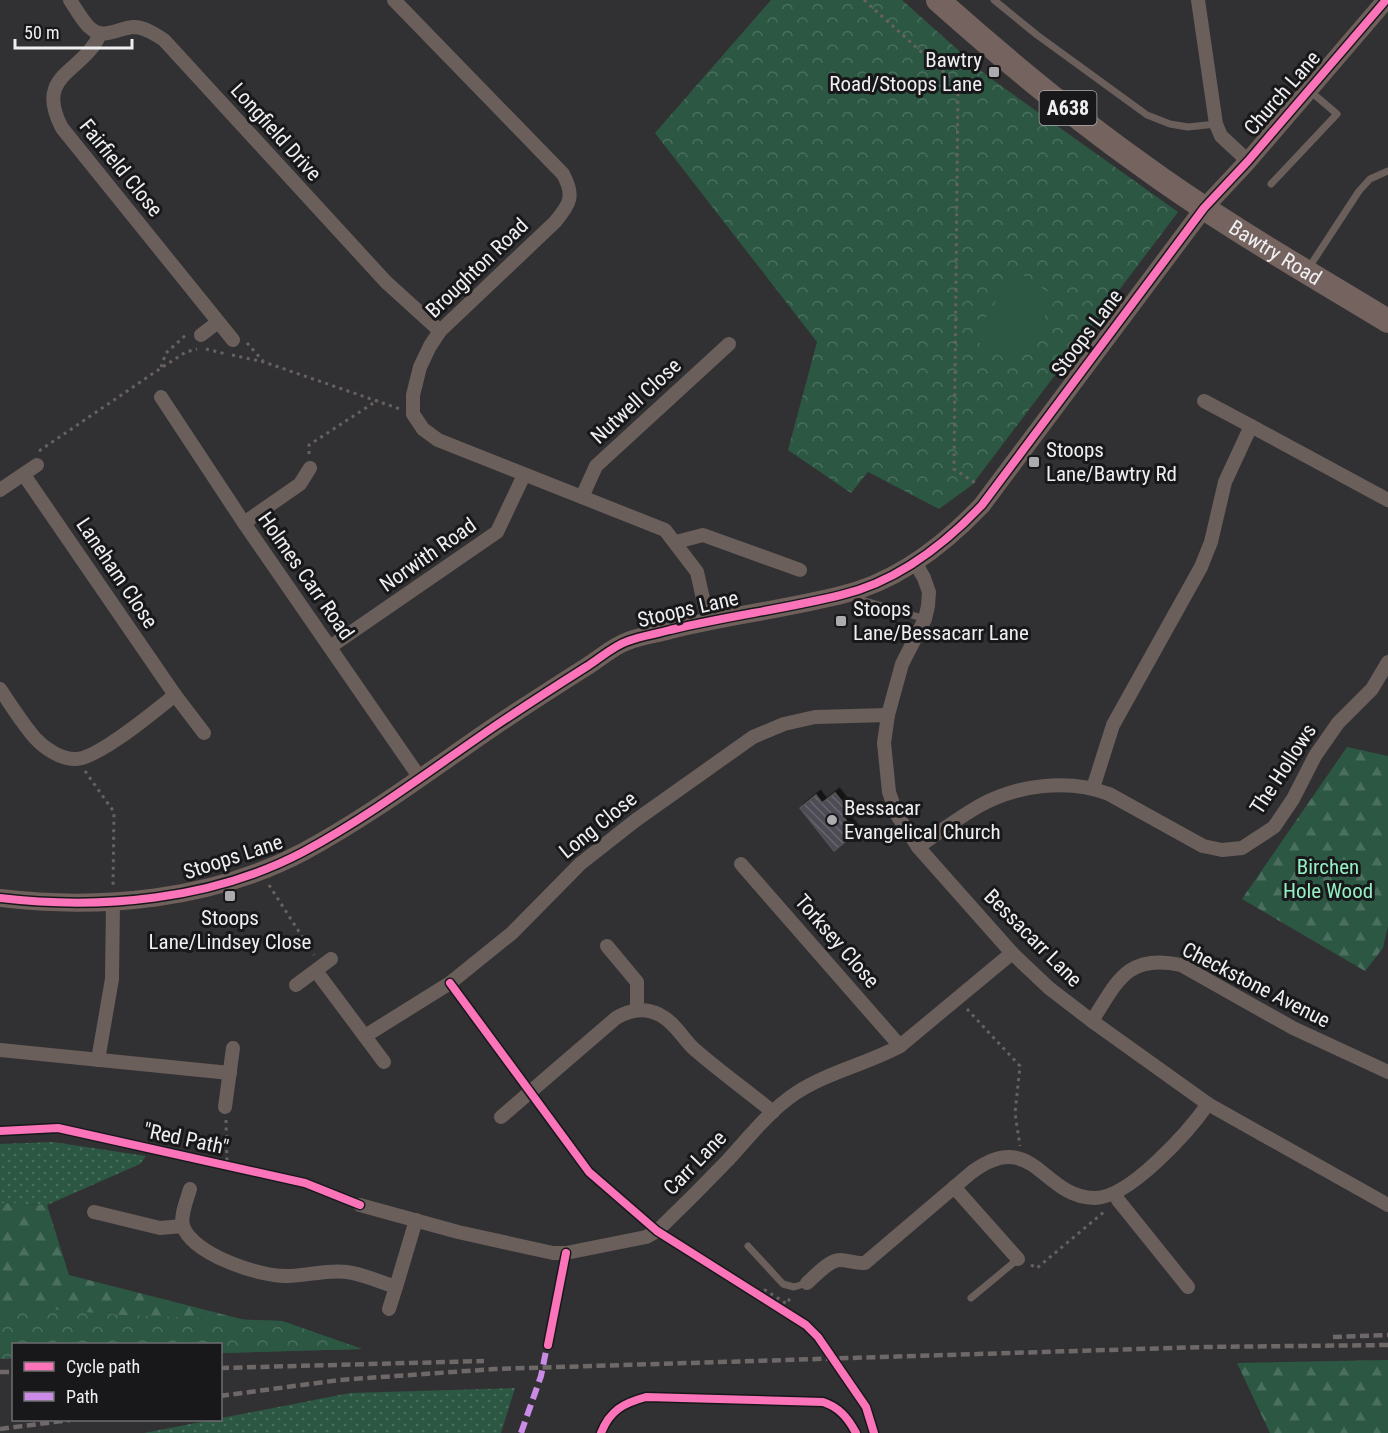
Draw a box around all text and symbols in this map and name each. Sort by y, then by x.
scale bar [15,12,132,50]
text: 50 m [24,22,59,43]
street label: Church Lane [1239,46,1325,140]
place label: Bawtry Road/Stoops Lane [829,48,982,96]
marker: Bawtry Road/Stoops Lane [987,65,1001,79]
street label: Longfield Drive [226,78,326,186]
road number: A638 [1040,91,1096,125]
street label: Fairfield Close [75,115,168,221]
street label: Broughton Road [421,213,533,323]
street label: Bawtry Road [1225,215,1326,290]
street label: Stoops Lane [1046,285,1128,381]
street label: Nutwell Close [586,353,686,449]
place label: Stoops Lane/Bawtry Rd [1046,438,1177,486]
marker: Stoops Lane/Bawtry Rd [1027,455,1041,469]
street label: Holmes Carr Road [253,508,359,644]
street label: Laneham Close [71,513,163,633]
street label: Norwith Road [375,513,481,597]
street label: Stoops Lane [635,586,741,632]
place label: Stoops Lane/Bessacarr Lane [853,597,1029,645]
marker: Stoops Lane/Bessacarr Lane [834,614,848,628]
street label: The Hollows [1245,719,1321,819]
street label: Long Close [554,786,642,863]
place label: Bessacar Evangelical Church [844,796,1001,844]
marker: Bessacar Evangelical Church [825,813,839,827]
street label: Stoops Lane [180,830,286,884]
park label: Birchen Hole Wood [1283,855,1373,903]
street label: Bessacarr Lane [979,884,1087,992]
marker: Stoops Lane/Lindsey Close [223,889,237,903]
street label: Torksey Close [790,889,884,993]
place label: Stoops Lane/Lindsey Close [149,906,312,954]
street label: Checkstone Avenue [1178,937,1334,1033]
street label: "Red Path" [141,1118,231,1160]
street label: Carr Lane [659,1126,731,1200]
legend [12,1343,222,1421]
text: Cycle path [66,1356,140,1377]
text: Path [66,1386,99,1407]

